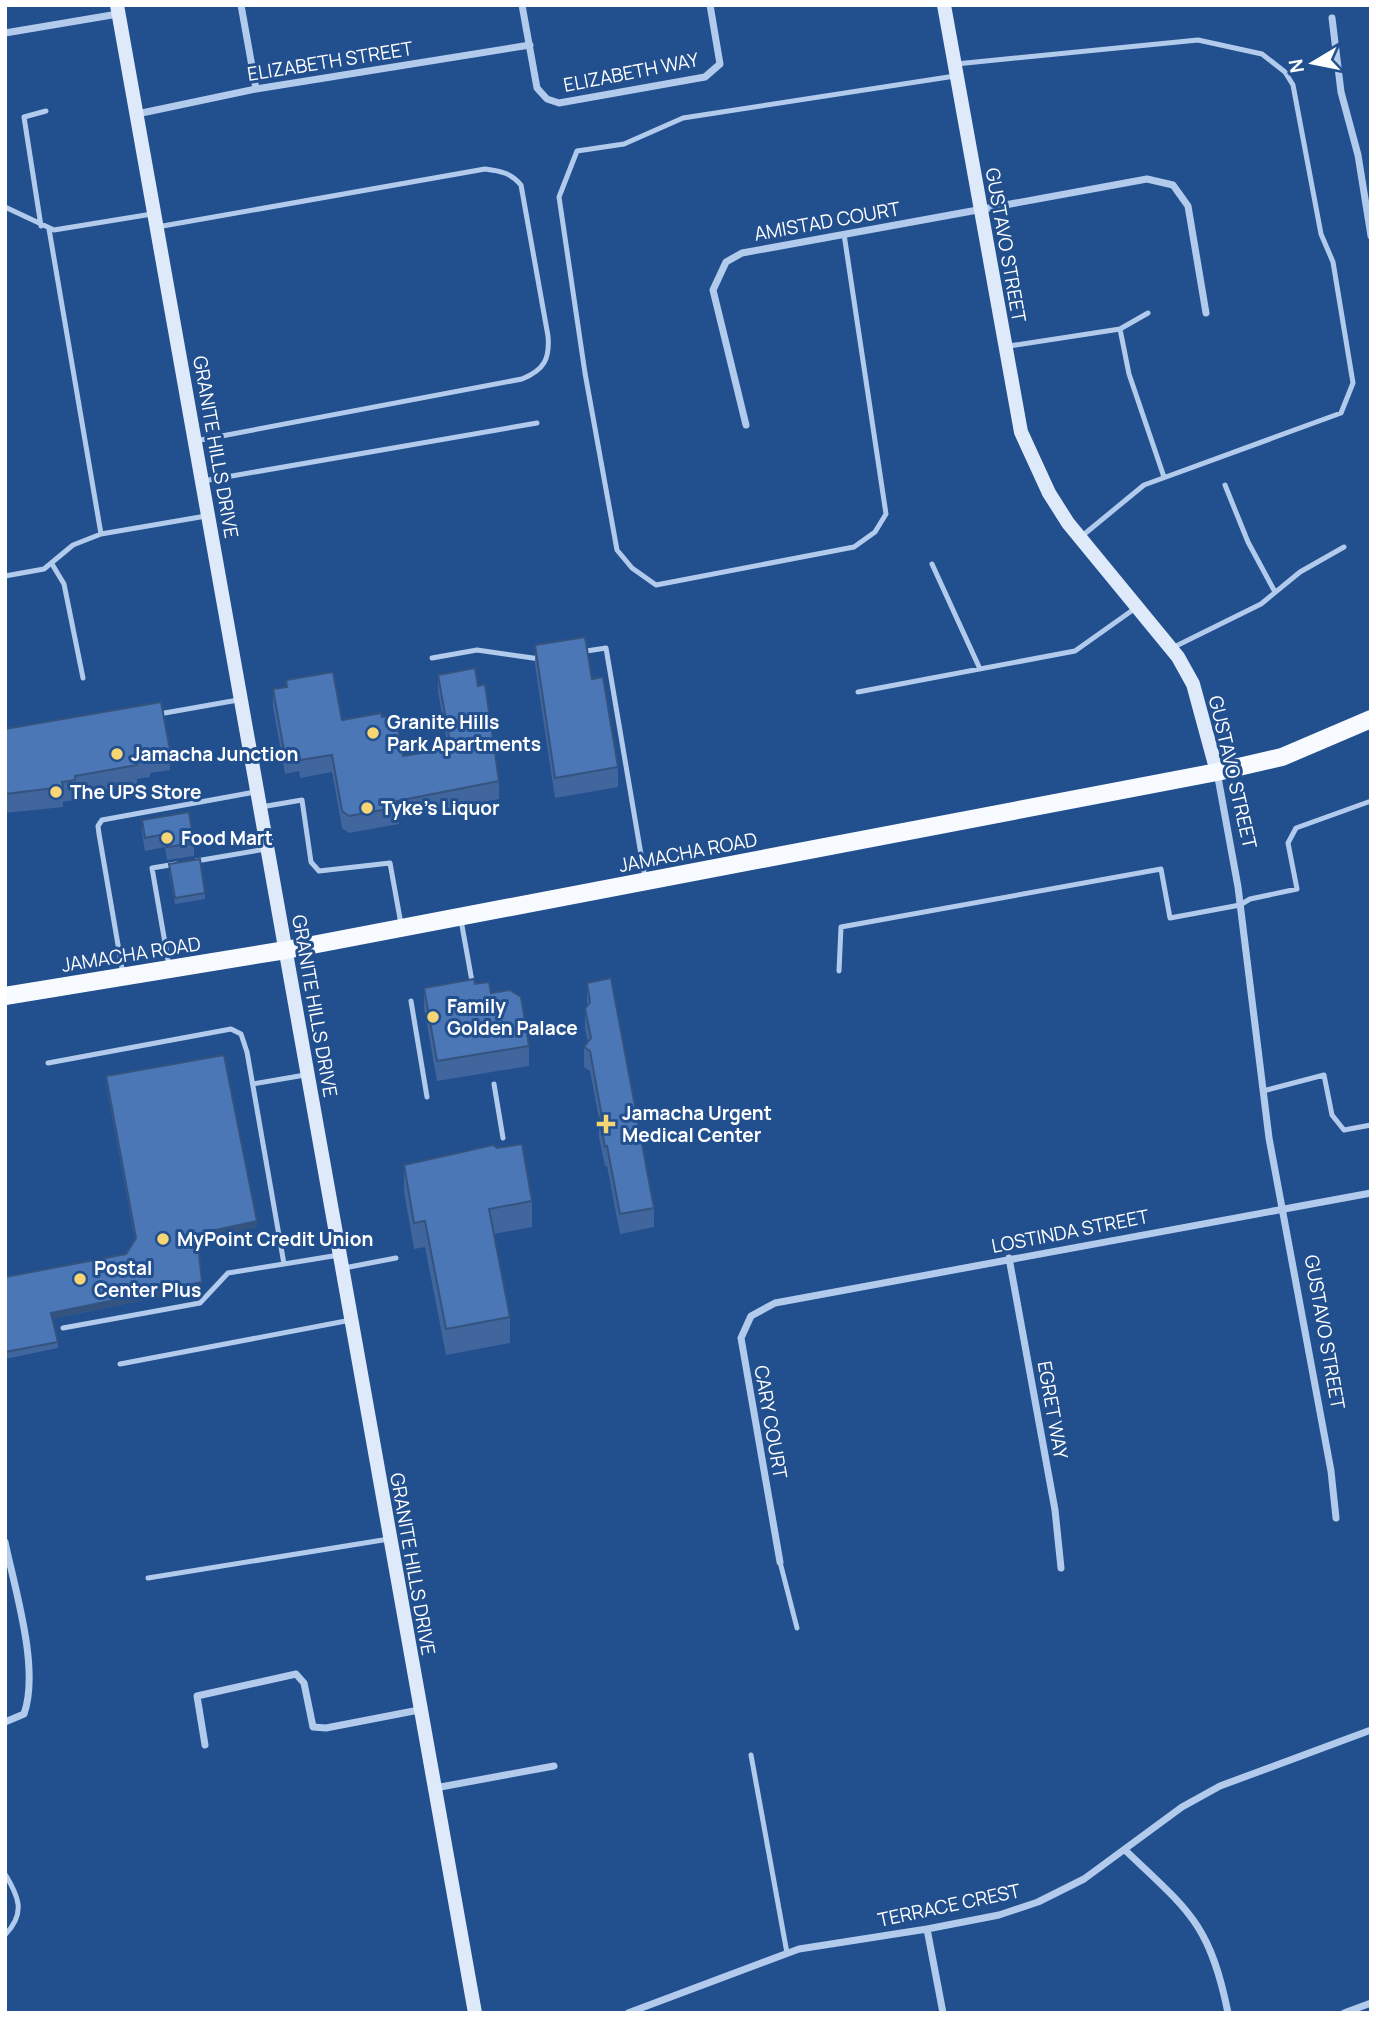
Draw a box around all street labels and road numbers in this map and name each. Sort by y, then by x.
street label: ELIZABETH STREET [245,35,415,87]
street label: ELIZABETH WAY [561,46,701,98]
street label: GUSTAVO STREET [980,166,1032,325]
street label: AMISTAD COURT [752,195,903,247]
street label: GRANITE HILLS DRIVE [187,354,245,540]
street label: GUSTAVO STREET [1203,693,1263,852]
street label: JAMACHA ROAD [616,826,760,878]
street label: GRANITE HILLS DRIVE [286,913,344,1099]
street label: JAMACHA ROAD [59,930,203,978]
street label: LOSTINDA STREET [989,1203,1152,1259]
street label: GUSTAVO STREET [1299,1253,1351,1412]
street label: EGRET WAY [1032,1359,1074,1461]
street label: CARY COURT [748,1363,794,1481]
street label: GRANITE HILLS DRIVE [384,1471,442,1657]
street label: TERRACE CREST [875,1877,1023,1933]

